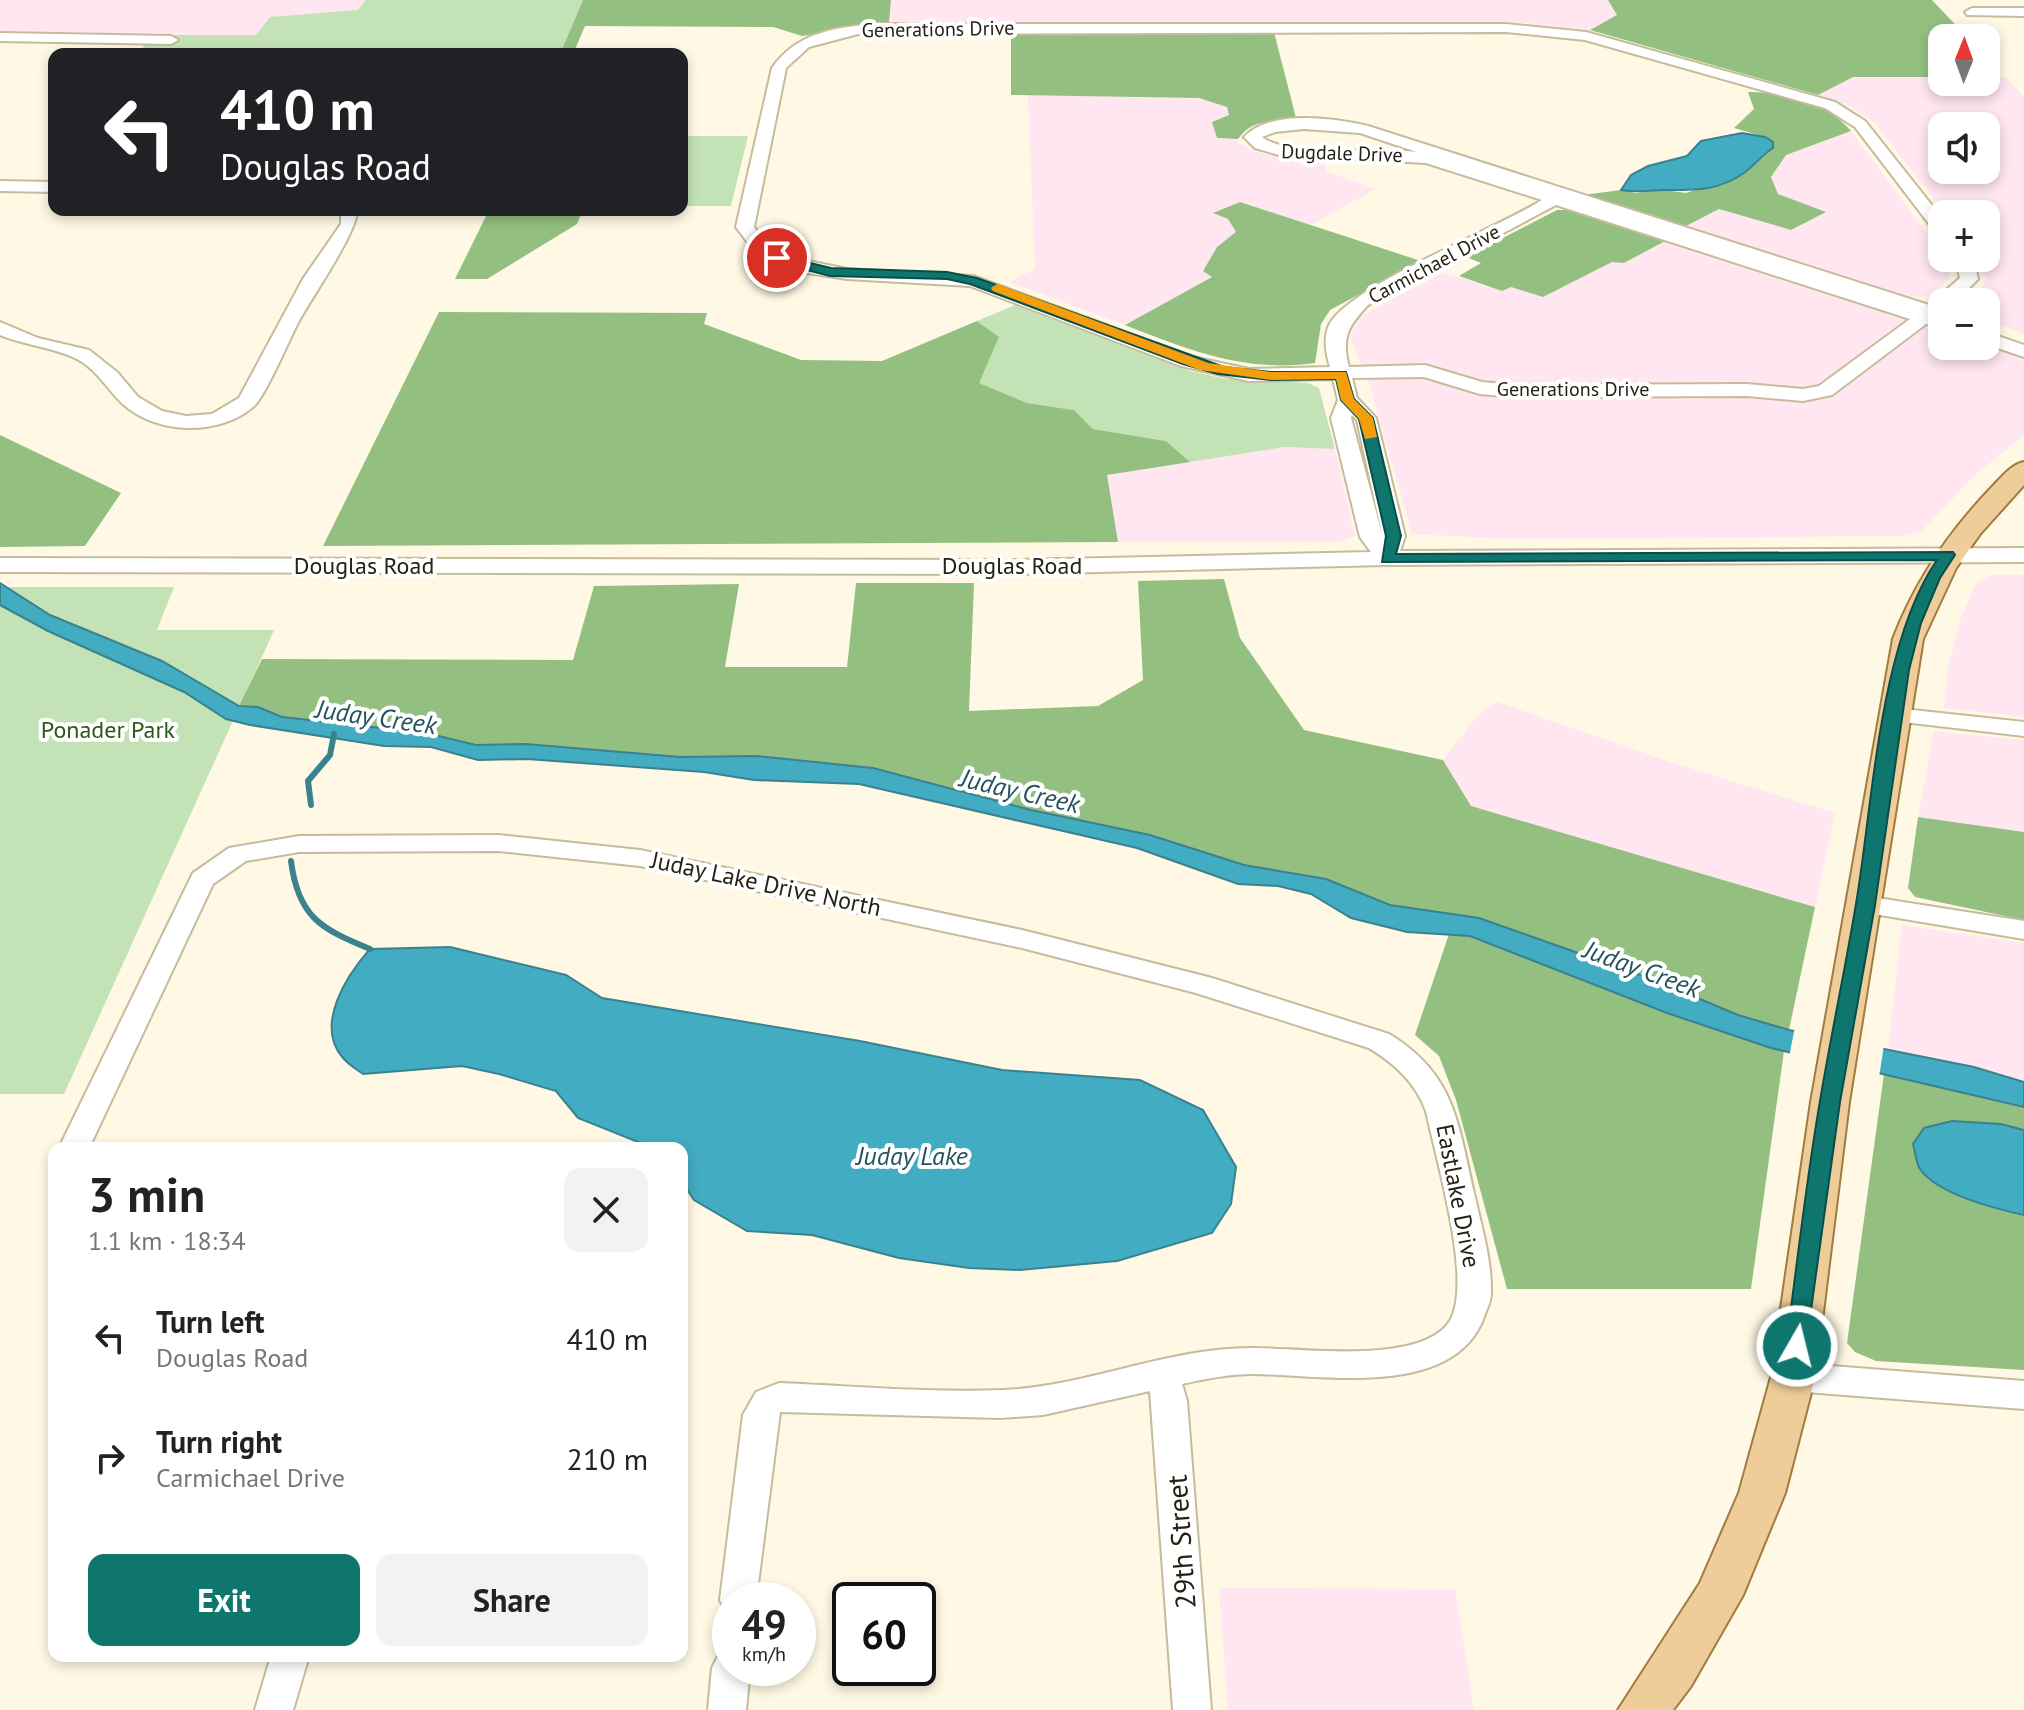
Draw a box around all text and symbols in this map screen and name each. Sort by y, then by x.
street label: Generations Drive [861,15,1015,43]
north arrow [1928,24,2000,96]
map controls [1928,24,2000,360]
text: 410 m [220,73,375,145]
icon: left [88,80,192,184]
button: sound [1928,112,2000,184]
street label: Dugdale Drive [1281,138,1403,168]
text: Douglas Road [220,143,431,190]
button: + [1928,200,2000,272]
street label: Carmichael Drive [1364,218,1504,310]
pin [743,224,811,292]
icon: arrive [755,236,799,280]
button: − [1928,288,2000,360]
street label: Generations Drive [1497,376,1649,402]
street label: Douglas Road [294,550,434,581]
street label: Douglas Road [942,550,1082,581]
water label: Juday Creek [312,691,440,741]
park label: Ponader Park [41,714,176,745]
water label: Juday Creek [955,760,1084,821]
street label: Juday Lake Drive North [647,844,884,923]
water label: Juday Creek [1577,932,1706,1005]
street label: Eastlake Drive [1429,1122,1488,1270]
water label: Juday Lake [854,1139,968,1172]
text: 3 min [88,1163,205,1225]
button: close [564,1168,648,1252]
text: 1.1 km · 18:34 [88,1224,246,1257]
text: Turn left [156,1302,264,1341]
position arrow [1755,1304,1839,1388]
icon: left [88,1316,132,1360]
text: 410 m [567,1319,648,1358]
text: Douglas Road [156,1341,308,1374]
text: Turn right [156,1422,282,1461]
icon: right [88,1436,132,1480]
text: 210 m [567,1439,648,1478]
text: Carmichael Drive [156,1461,345,1494]
street label: 29th Street [1157,1473,1204,1610]
button: Exit [88,1554,360,1646]
button: Share [376,1554,648,1646]
speed limit sign: 60 [832,1582,936,1686]
text: 49 [741,1598,787,1650]
text: km/h [742,1641,786,1667]

